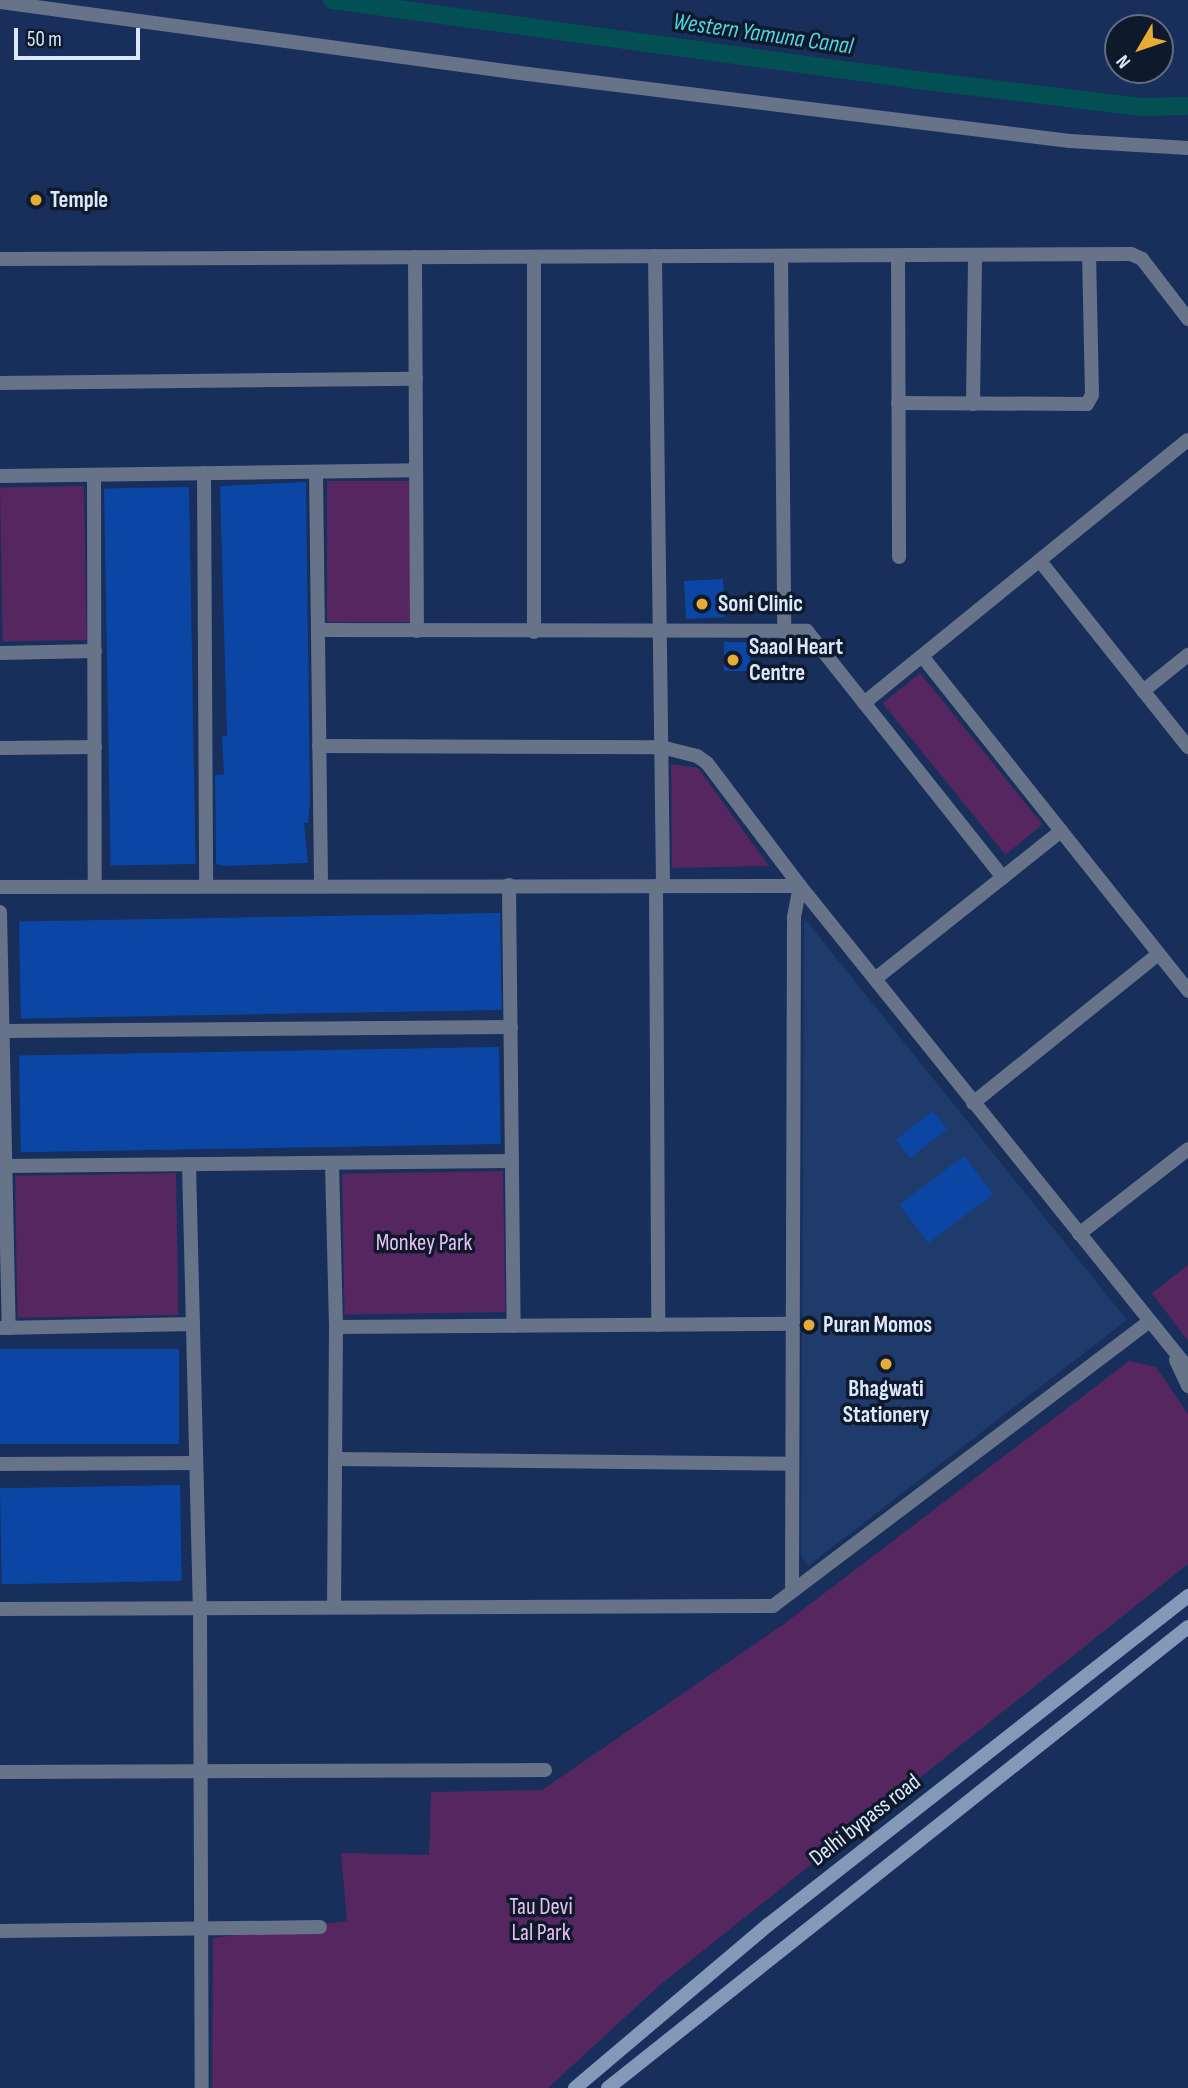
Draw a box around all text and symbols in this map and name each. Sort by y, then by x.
water label: Western Yamuna Canal [671,7,855,61]
scale bar [18,14,144,58]
north arrow [1104,14,1174,84]
text: 50 m [27,27,62,52]
text: N [1112,50,1136,72]
place label: Temple [50,186,108,214]
marker: Temple [28,192,44,208]
place label: Soni Clinic [718,590,803,618]
marker: Soni Clinic [692,594,712,614]
place label: Saaol Heart Centre [749,633,843,687]
marker: Saaol Heart Centre [723,650,743,670]
park label: Monkey Park [376,1229,472,1257]
place label: Puran Momos [823,1311,932,1339]
marker: Puran Momos [801,1317,817,1333]
marker: Bhagwati Stationery [878,1356,894,1372]
place label: Bhagwati Stationery [843,1375,929,1429]
street label: Delhi bypass road [804,1768,926,1872]
park label: Tau Devi Lal Park [509,1893,573,1947]

